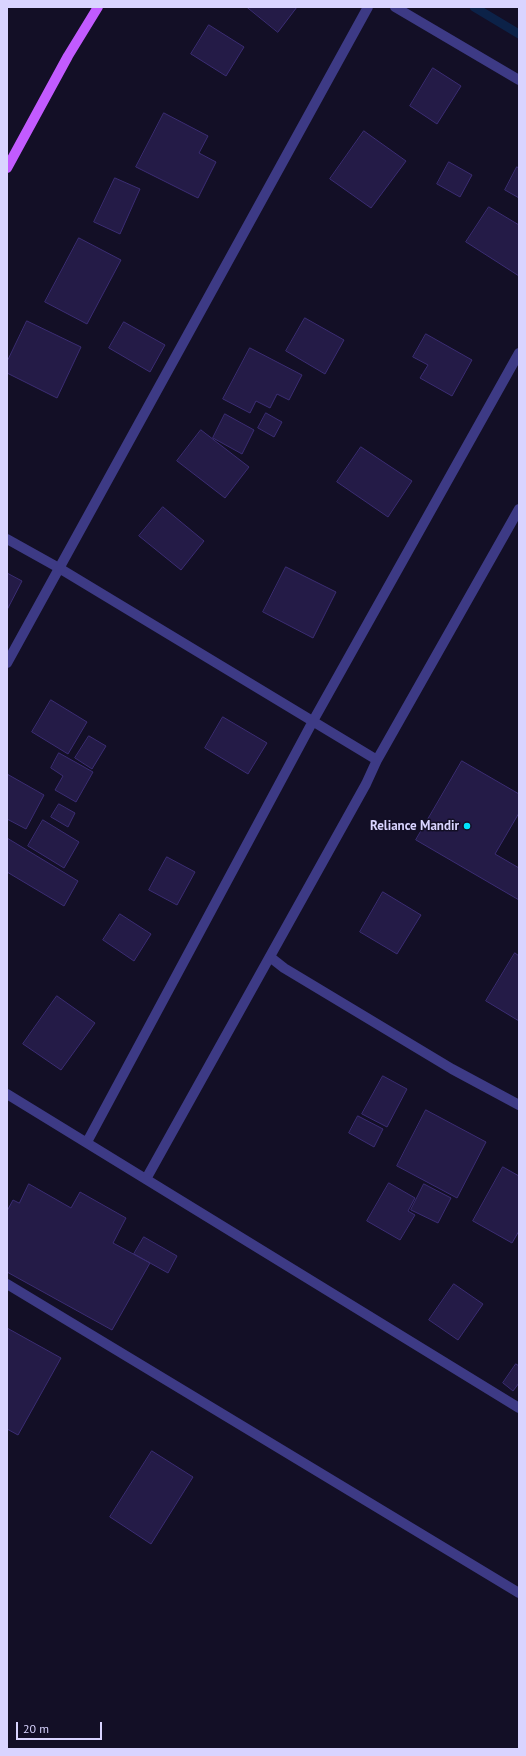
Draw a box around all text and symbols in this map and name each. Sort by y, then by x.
place label: Reliance Mandir [370,818,459,834]
marker: Reliance Mandir [462,821,472,831]
scale bar [18,1714,104,1740]
text: 20 m [23,1721,49,1736]

